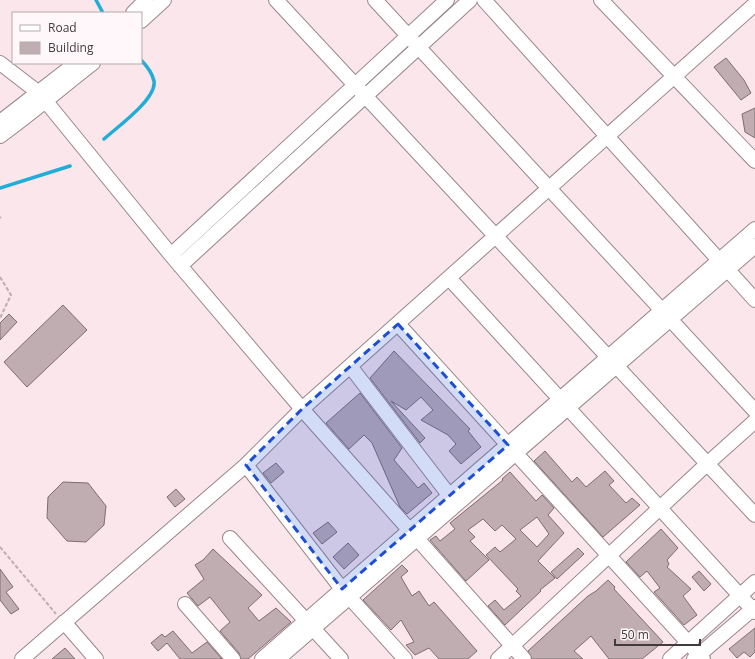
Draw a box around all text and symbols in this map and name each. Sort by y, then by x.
legend [12,12,142,64]
text: Road [48,19,77,36]
text: Building [48,39,94,56]
scale bar [615,621,700,647]
text: 50 m [621,626,649,643]

